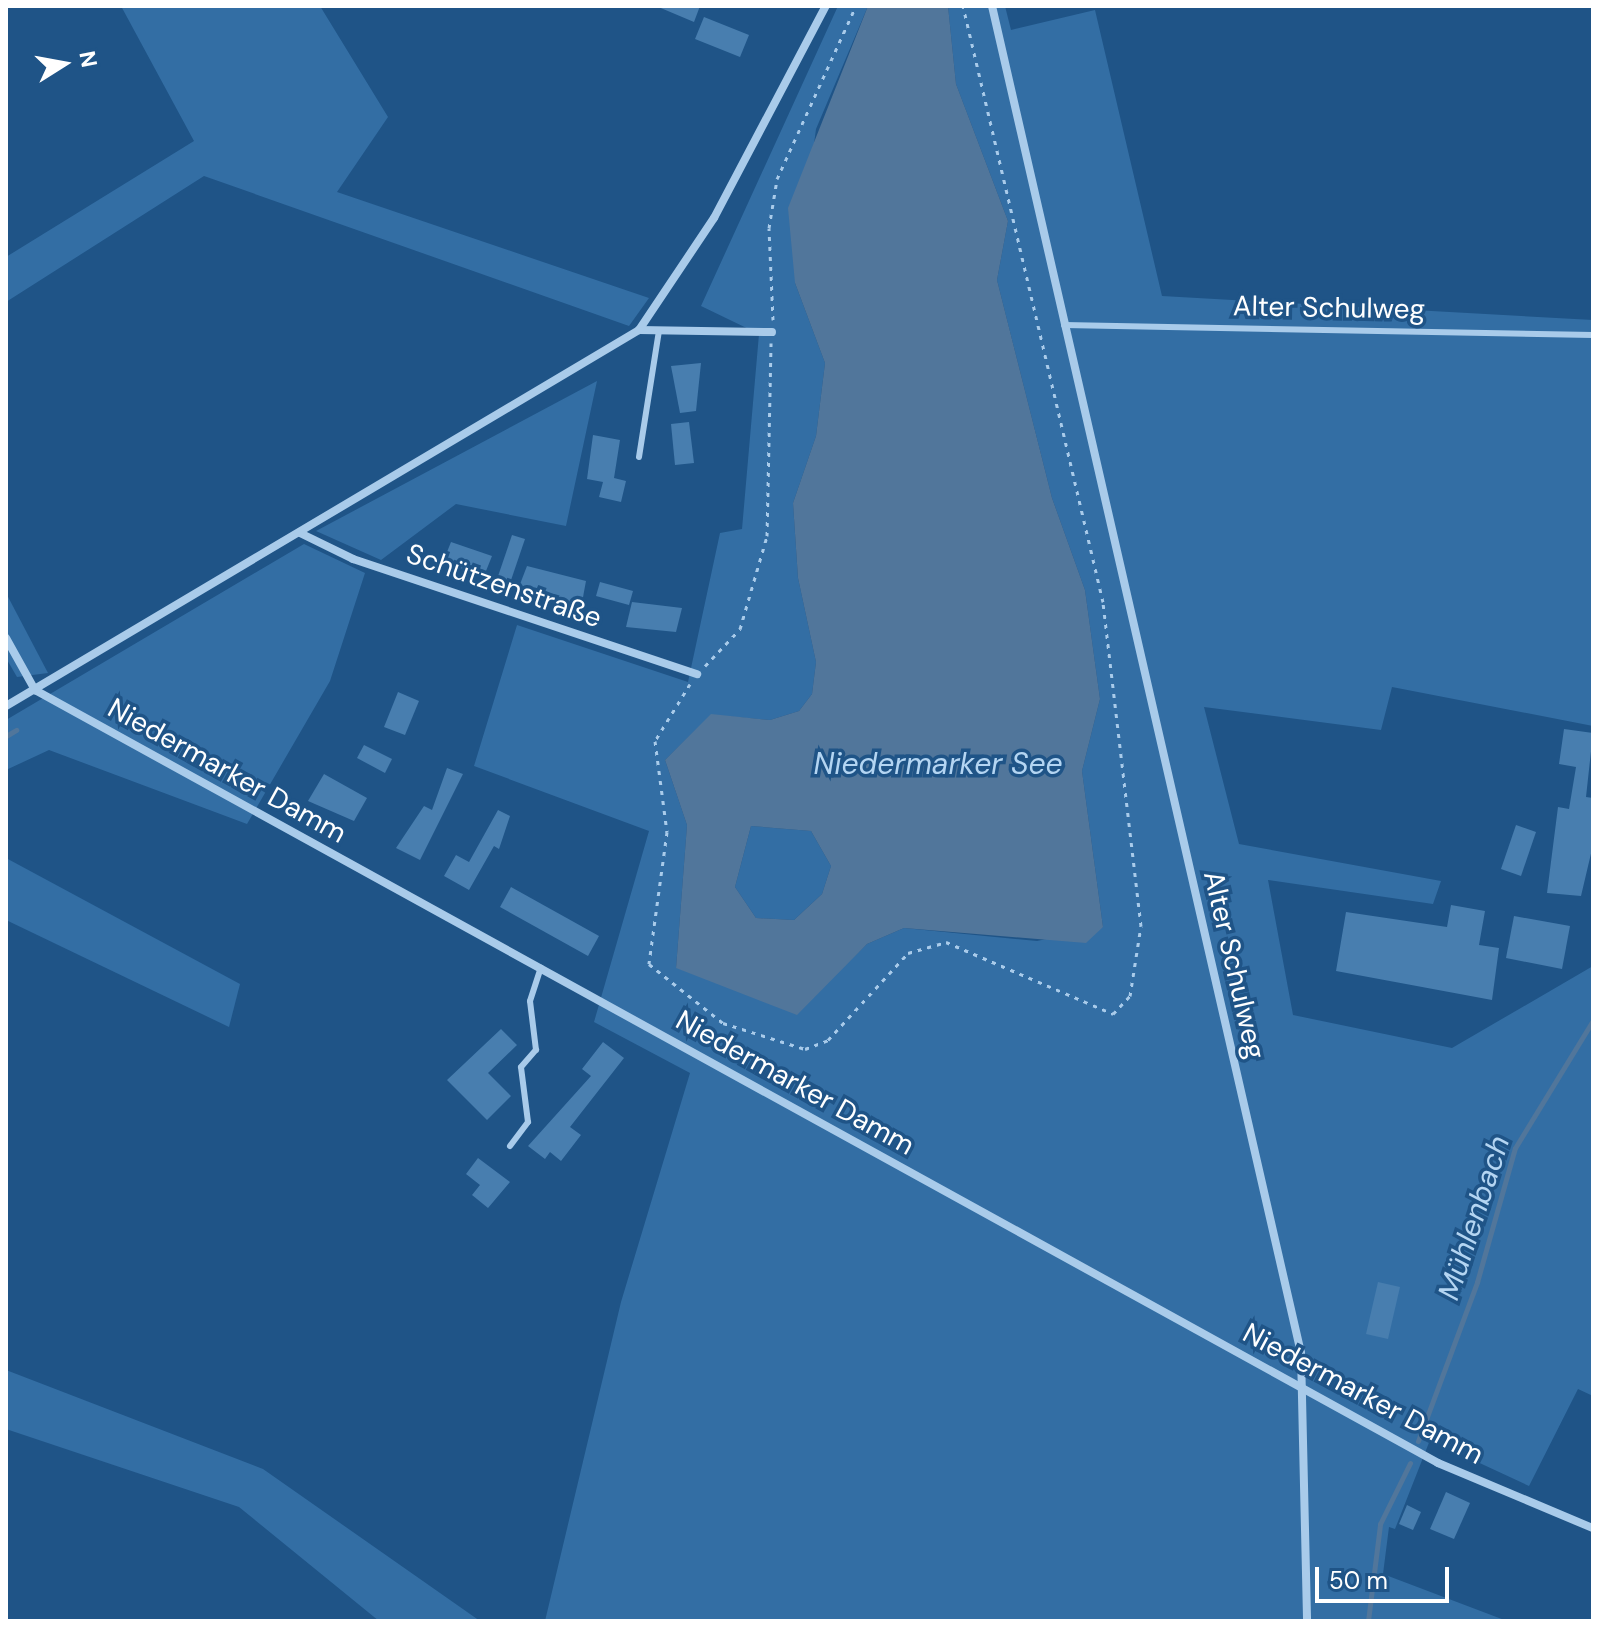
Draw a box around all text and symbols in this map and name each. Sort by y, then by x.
north arrow [24,24,104,104]
text: N [72,49,104,70]
street label: Alter Schulweg [1233,290,1425,326]
street label: Schützenstraße [402,537,606,635]
street label: Niedermarker Damm [102,691,352,851]
water label: Niedermarker See [813,746,1063,782]
street label: Alter Schulweg [1196,868,1272,1062]
street label: Niedermarker Damm [670,1003,920,1163]
water label: Mühlenbach [1431,1131,1517,1305]
street label: Niedermarker Damm [1237,1316,1489,1472]
scale bar [1319,1551,1453,1601]
text: 50 m [1329,1565,1388,1596]

